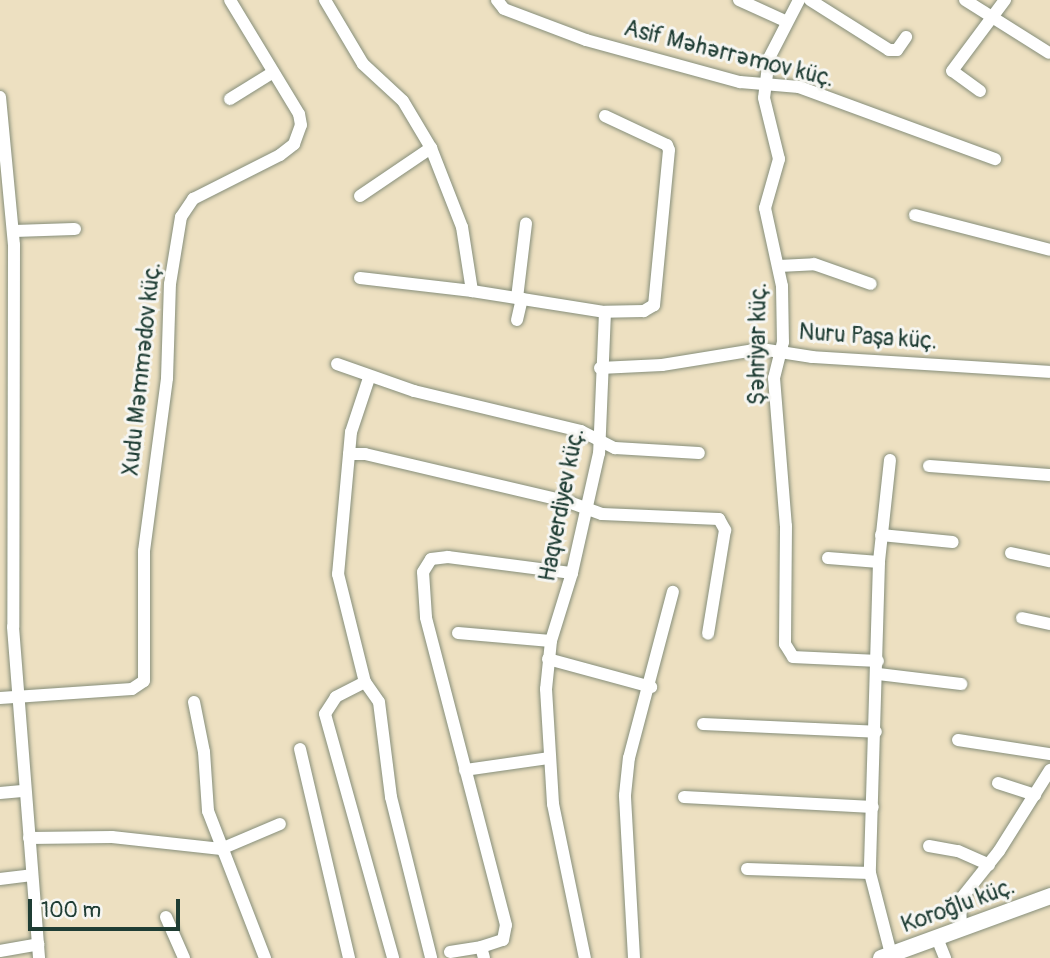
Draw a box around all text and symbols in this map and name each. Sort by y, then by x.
street label: Asif Məhərrəmov küç. [621,15,837,93]
street label: Xudu Məmmədov küç. [117,261,167,477]
street label: Şəhriyar küç. [743,282,773,406]
street label: Nuru Paşa küç. [798,318,938,356]
street label: Haqverdiyev küç. [534,426,590,584]
street label: Koroğlu küç. [897,873,1019,939]
scale bar [32,884,184,928]
text: 100 m [41,897,101,924]

